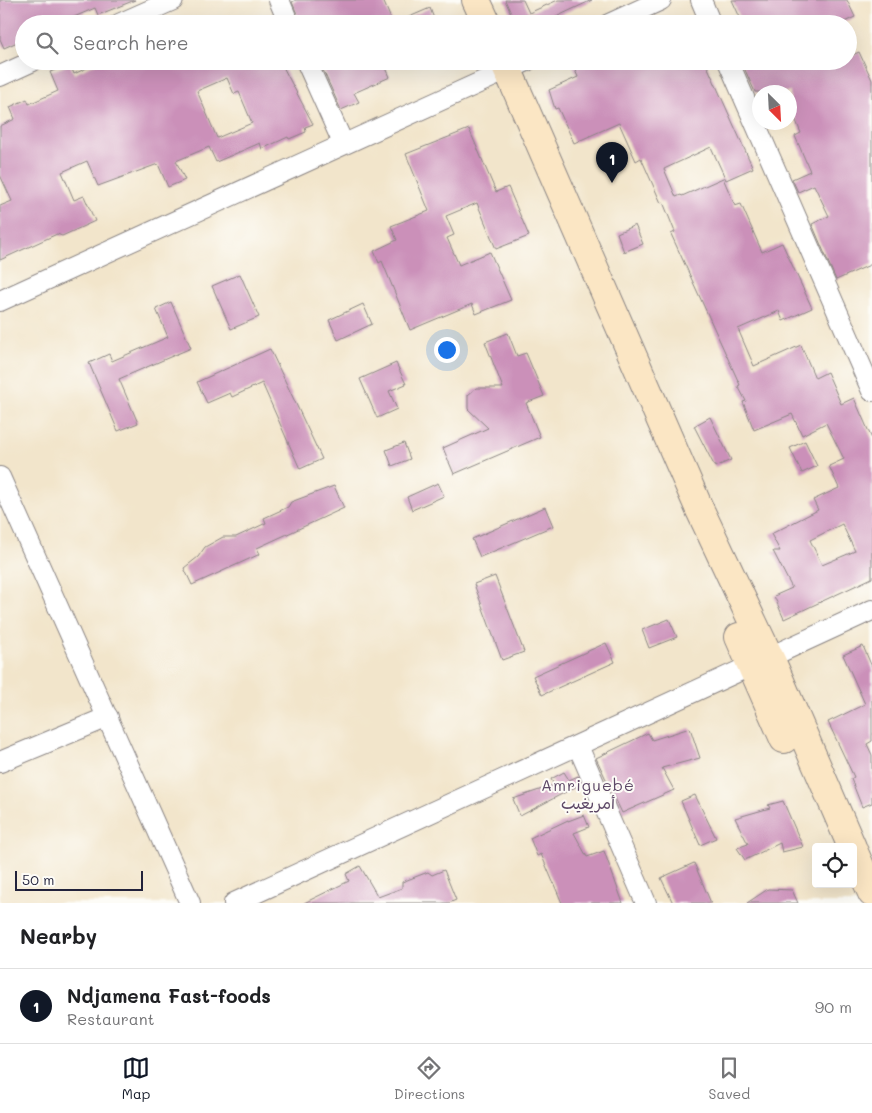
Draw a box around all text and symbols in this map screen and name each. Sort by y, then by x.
search box [15,15,857,70]
icon: search [33,29,61,57]
text: Search here [73,30,189,55]
north arrow [752,85,797,130]
pin: 1 [596,142,628,183]
your location [434,337,460,363]
district label: Amriguebé أمريغيب [541,774,635,813]
map controls [812,843,857,888]
button: locate [812,843,857,888]
scale bar [15,868,142,891]
text: 50 m [22,870,54,889]
text: Nearby [20,922,97,949]
text: Ndjamena Fast-foods [67,983,271,1008]
text: 1 [32,996,40,1017]
text: 90 m [815,996,852,1017]
text: Restaurant [67,1008,155,1029]
tab: Map [122,1054,150,1103]
tab: Directions [394,1054,465,1103]
tab: Saved [709,1054,750,1103]

